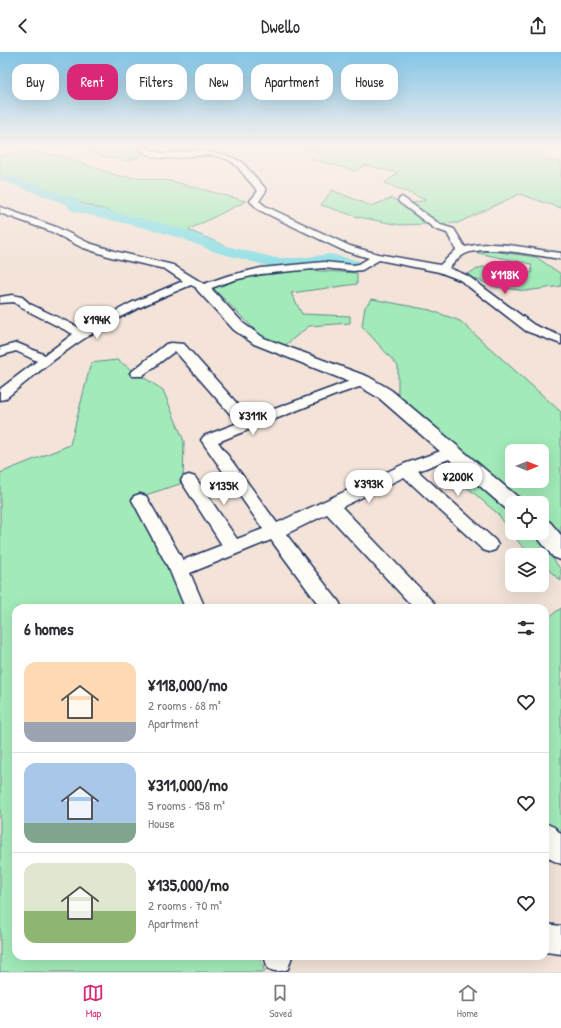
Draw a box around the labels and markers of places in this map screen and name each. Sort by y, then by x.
pin: ¥118K [477,261,533,295]
pin: ¥194K [69,306,125,340]
pin: ¥311K [225,402,281,436]
pin: ¥200K [430,463,486,497]
pin: ¥393K [341,470,397,504]
pin: ¥135K [196,472,252,506]

